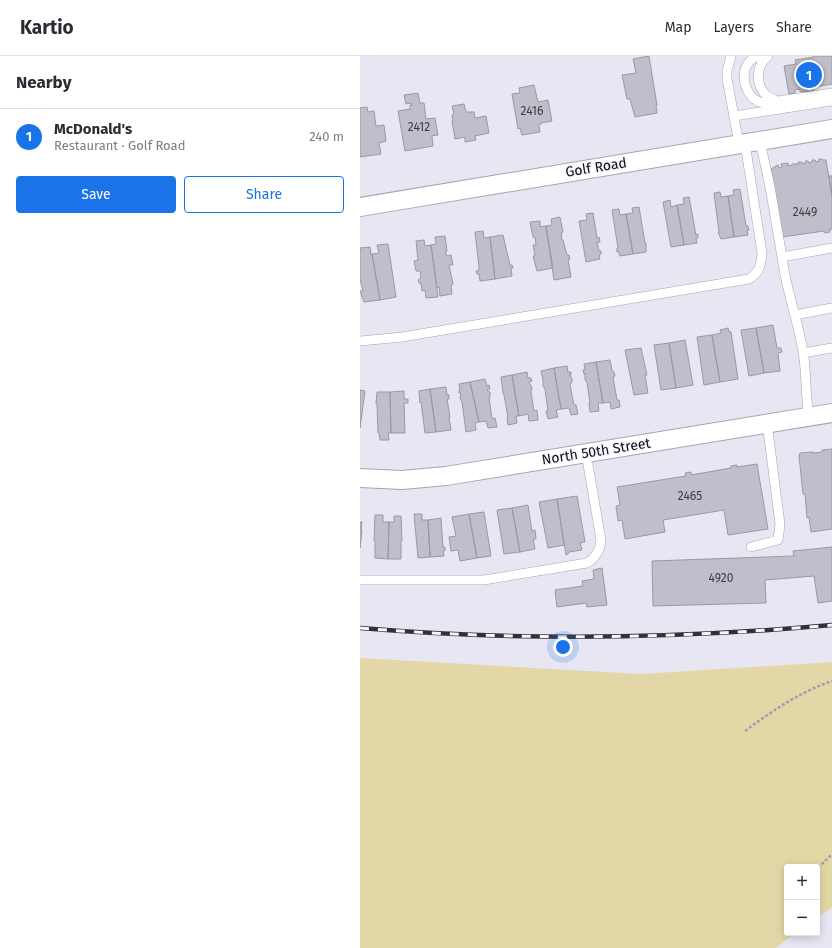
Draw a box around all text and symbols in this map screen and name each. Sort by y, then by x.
text: Kartio [20,16,74,39]
text: Map [665,19,691,36]
text: Layers [713,19,754,36]
text: Share [776,19,812,36]
pin: 1 [796,60,822,90]
text: Nearby [16,72,71,93]
house number: 2416 [521,104,543,118]
text: McDonald's [54,120,132,138]
house number: 2412 [408,120,430,134]
text: 1 [26,129,32,144]
text: 240 m [309,129,344,144]
text: Restaurant · Golf Road [54,138,185,153]
street label: Golf Road [564,154,628,181]
button: Save [16,176,176,213]
button: Share [184,176,344,213]
house number: 2449 [793,205,817,219]
street label: North 50th Street [540,434,653,468]
house number: 2465 [678,489,702,503]
house number: 4920 [709,571,734,585]
your location [553,637,573,657]
map controls [784,864,820,936]
button: + [784,864,820,900]
button: − [784,900,820,936]

